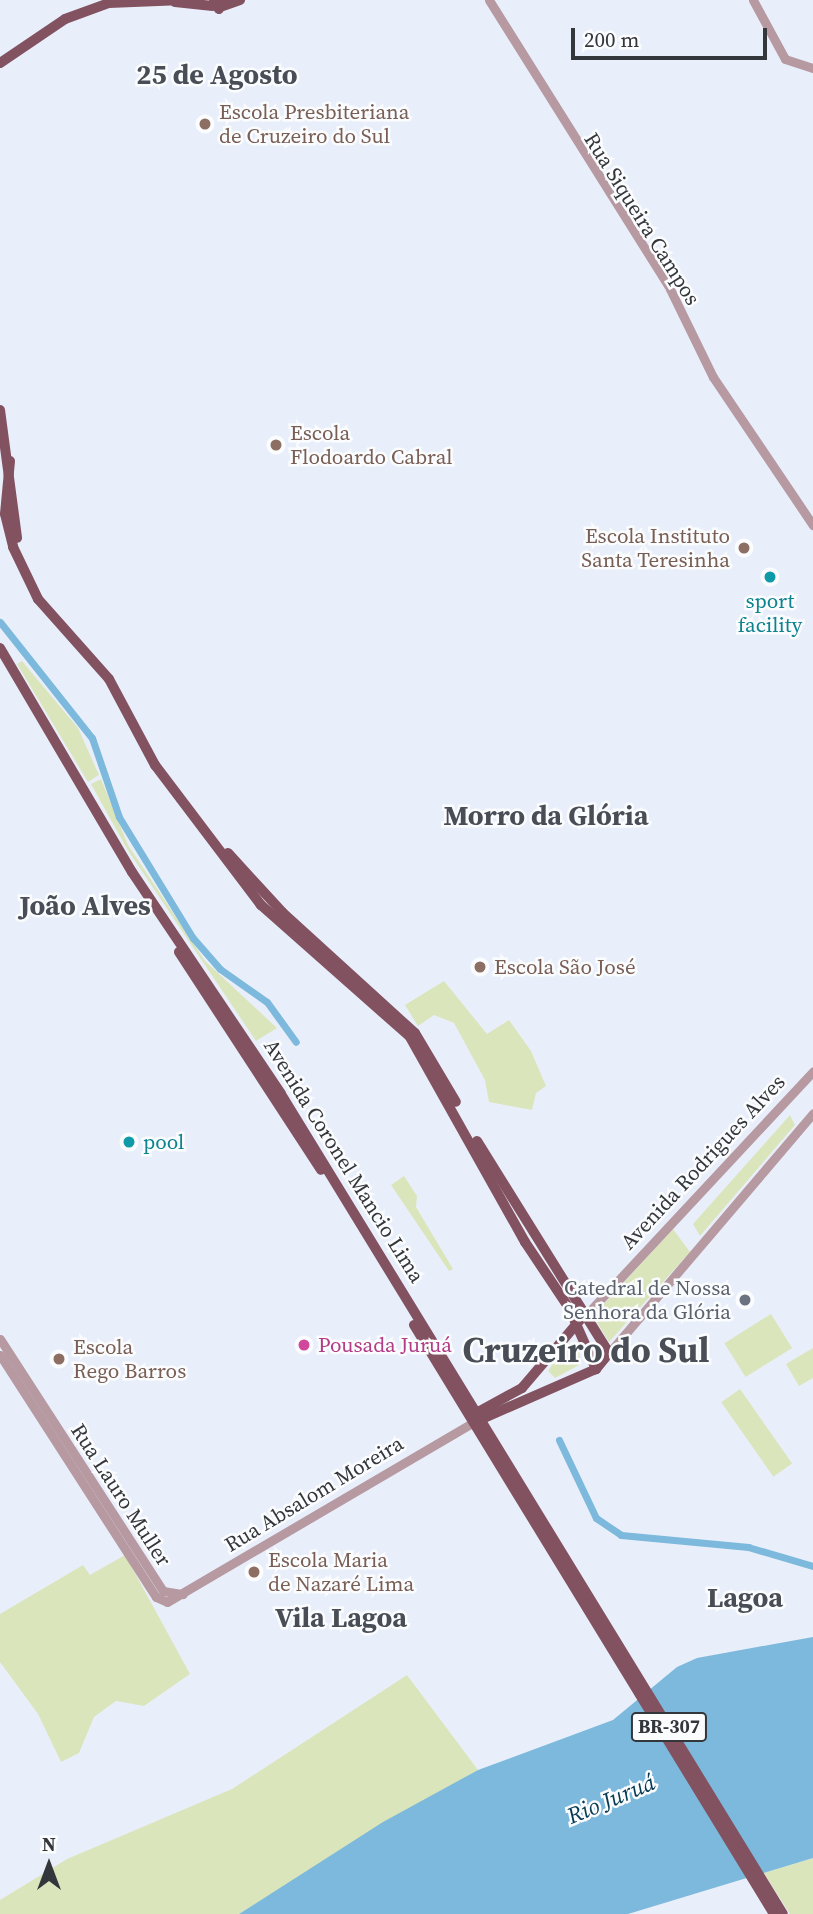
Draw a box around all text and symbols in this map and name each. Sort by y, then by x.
scale bar [575,14,771,58]
text: 200 m [584,25,639,54]
district label: 25 de Agosto [136,57,298,91]
place label: Escola Presbiteriana de Cruzeiro do Sul [219,99,409,149]
marker: Escola Presbiteriana de Cruzeiro do Sul [197,116,213,132]
street label: Rua Siqueira Campos [579,128,705,310]
place label: Escola Flodoardo Cabral [290,420,453,470]
marker: Escola Flodoardo Cabral [268,437,284,453]
place label: Escola Instituto Santa Teresinha [581,523,730,573]
marker: Escola Instituto Santa Teresinha [736,540,752,556]
marker: sport facility [762,569,778,585]
place label: sport facility [738,588,802,638]
district label: Morro da Glória [443,798,649,832]
district label: João Alves [19,888,151,922]
place label: Escola São José [494,954,636,980]
marker: Escola São José [472,959,488,975]
street label: Avenida Coronel Mancio Lima [259,1035,429,1287]
street label: Avenida Rodrigues Alves [616,1069,790,1255]
place label: pool [143,1129,184,1155]
marker: pool [121,1134,137,1150]
place label: Catedral de Nossa Senhora da Glória [563,1275,731,1325]
marker: Catedral de Nossa Senhora da Glória [737,1292,753,1308]
district label: Cruzeiro do Sul [463,1329,709,1371]
place label: Pousada Juruá [318,1332,452,1358]
place label: Escola Rego Barros [73,1334,186,1384]
marker: Pousada Juruá [296,1337,312,1353]
marker: Escola Rego Barros [51,1351,67,1367]
street label: Rua Lauro Muller [66,1419,176,1571]
street label: Rua Absalom Moreira [220,1431,408,1557]
place label: Escola Maria de Nazaré Lima [268,1547,414,1597]
marker: Escola Maria de Nazaré Lima [246,1564,262,1580]
district label: Lagoa [707,1580,783,1614]
district label: Vila Lagoa [275,1600,407,1634]
road number: BR-307 [630,1712,708,1742]
water label: Rio Juruá [563,1768,659,1830]
north arrow [14,1830,84,1900]
text: N [42,1831,56,1857]

